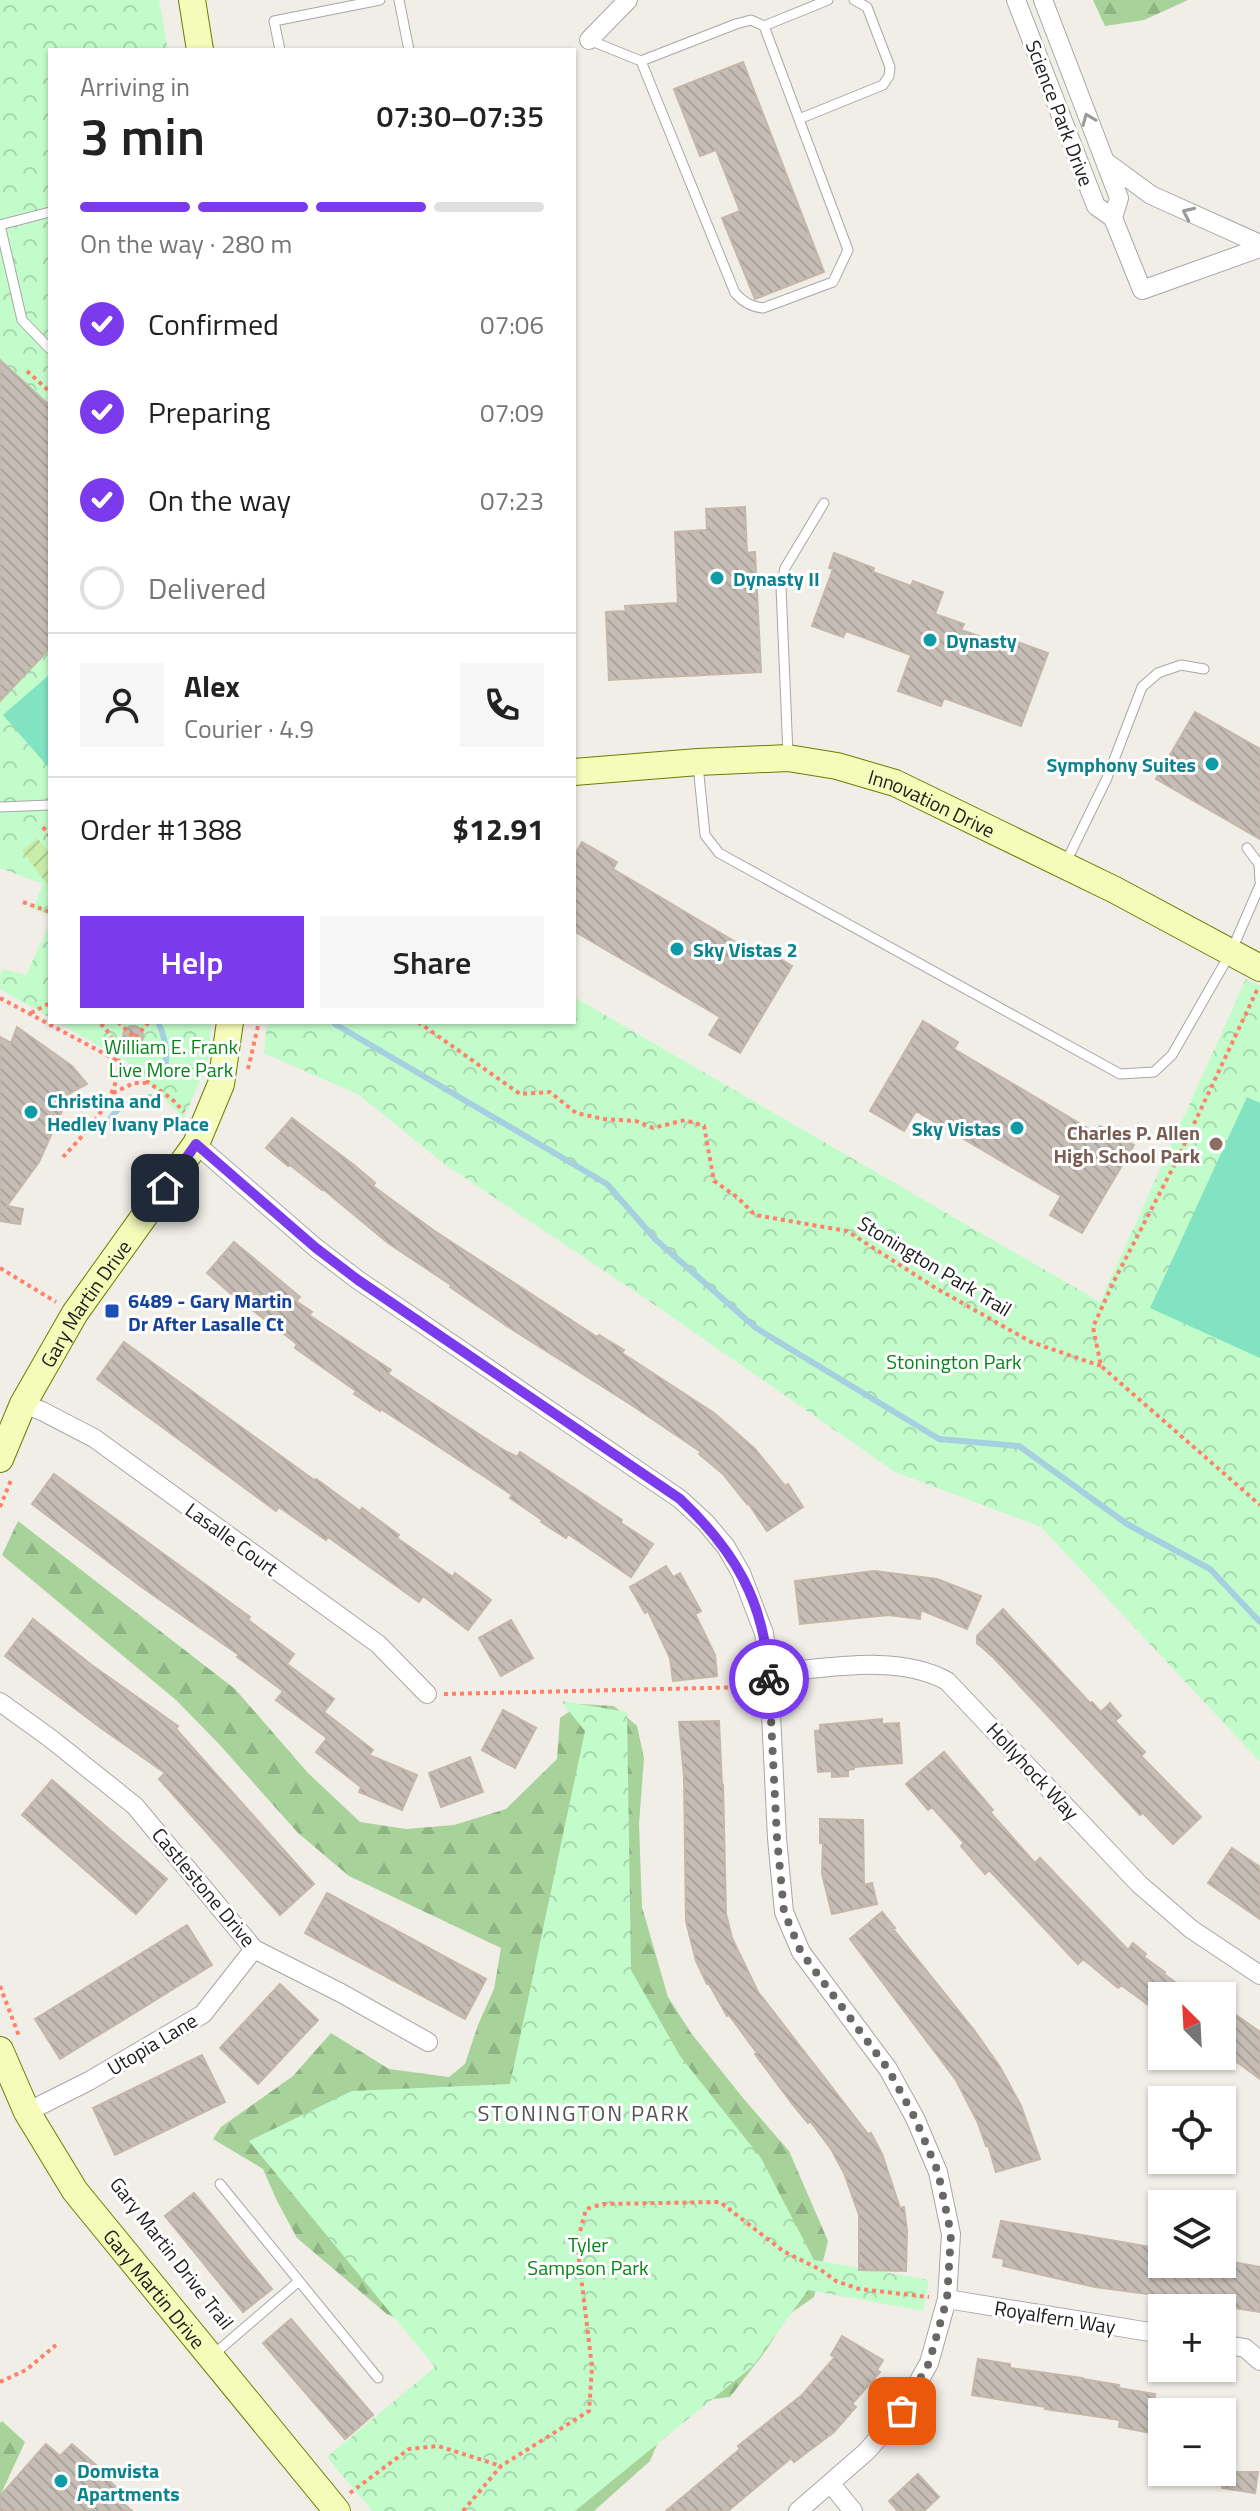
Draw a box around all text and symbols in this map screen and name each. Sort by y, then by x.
street label: Science Park Drive [1018,35,1102,191]
text: Arriving in [80,67,190,106]
text: 07:30–07:35 [377,93,544,139]
text: 3 min [80,96,205,175]
one-way arrow [1081,113,1098,127]
one-way arrow [1182,206,1197,222]
text: On the way · 280 m [80,224,292,263]
text: Confirmed [148,301,279,347]
icon: check [80,302,124,346]
text: 07:06 [480,305,544,344]
text: Preparing [148,389,270,435]
icon: check [80,390,124,434]
text: 07:09 [480,393,544,432]
text: On the way [148,477,291,523]
icon: check [80,478,124,522]
text: 07:23 [480,481,544,520]
place label: Dynasty II [733,563,820,594]
text: Delivered [148,565,266,611]
marker: Dynasty II [708,569,726,587]
place label: Dynasty [946,625,1017,656]
marker: Dynasty [921,631,939,649]
button: person [80,663,164,747]
text: Alex [184,663,240,709]
button: phone [460,663,544,747]
text: Courier · 4.9 [184,709,314,748]
place label: Symphony Suites [1047,749,1196,780]
marker: Symphony Suites [1203,755,1221,773]
street label: Innovation Drive [865,760,1001,845]
text: Order #1388 [80,806,242,852]
text: $12.91 [452,806,544,852]
button: Help [80,916,304,1008]
button: Share [320,916,544,1008]
place label: Sky Vistas 2 [693,934,798,965]
marker: Sky Vistas 2 [668,940,686,958]
park label: William E. Frank Live More Park [104,1031,238,1085]
place label: Christina and Hedley Ivany Place [47,1085,209,1139]
marker: Christina and Hedley Ivany Place [22,1103,40,1121]
place label: Sky Vistas [912,1113,1001,1144]
place label: Charles P. Allen High School Park [1054,1117,1201,1171]
marker: Sky Vistas [1008,1119,1026,1137]
marker: Charles P. Allen High School Park [1207,1135,1225,1153]
pin [131,1154,199,1222]
icon: home [143,1166,187,1210]
street label: Stonington Park Trail [852,1208,1018,1324]
street label: Gary Martin Drive [32,1233,138,1373]
place label: 6489 - Gary Martin Dr After Lasalle Ct [128,1285,292,1339]
marker: 6489 - Gary Martin Dr After Lasalle Ct [103,1302,121,1320]
park label: Stonington Park [886,1346,1022,1377]
street label: Lasalle Court [179,1495,285,1583]
courier [729,1639,809,1719]
icon: bike [747,1657,791,1701]
street label: Hollyhock Way [979,1715,1087,1827]
street label: Castlestone Drive [145,1820,263,1954]
north arrow [1148,1982,1236,2070]
map controls [1148,1982,1236,2486]
street label: Utopia Lane [101,2005,203,2083]
button: locate [1148,2086,1236,2174]
district label: STONINGTON PARK [477,2096,691,2130]
street label: Gary Martin Drive Trail [105,2172,239,2334]
button: layers [1148,2190,1236,2278]
street label: Gary Martin Drive [99,2225,211,2355]
park label: Tyler Sampson Park [527,2229,649,2283]
street label: Royalfern Way [992,2292,1118,2342]
button: + [1148,2294,1236,2382]
pin [868,2377,936,2445]
icon: bag [880,2389,924,2433]
button: − [1148,2398,1236,2486]
place label: Domvista Apartments [77,2455,180,2509]
marker: Domvista Apartments [52,2472,70,2490]

